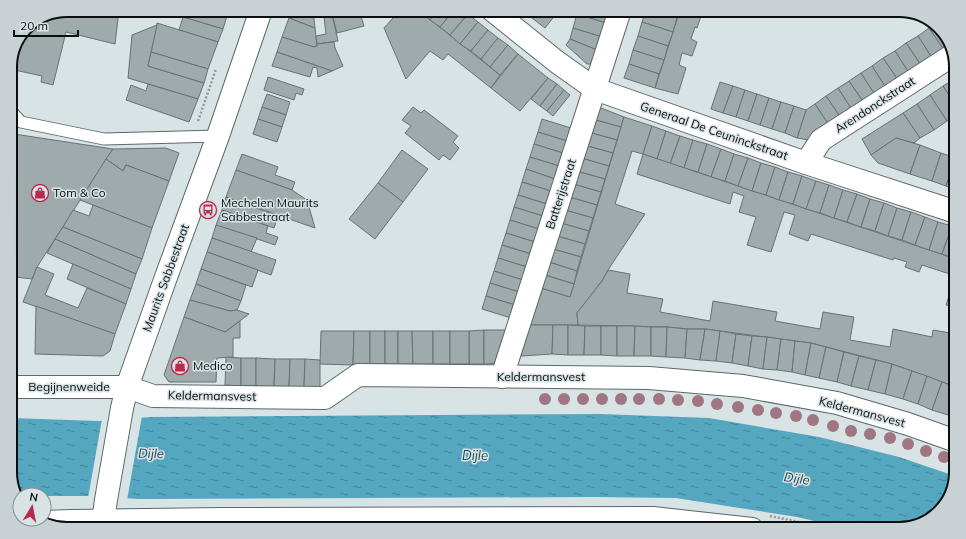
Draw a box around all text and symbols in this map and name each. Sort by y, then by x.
scale bar [14,12,78,38]
text: 20 m [20,18,48,33]
street label: Arendonckstraat [832,73,918,136]
street label: Generaal De Ceuninckstraat [638,98,790,163]
street label: Batterijstraat [542,157,579,231]
shop icon: Tom & Co [30,183,50,203]
place label: Tom & Co [53,185,106,200]
place label: Mechelen Maurits Sabbestraat [221,195,319,224]
bus stop icon: Mechelen Maurits Sabbestraat [198,200,218,220]
street label: Maurits Sabbestraat [139,222,192,334]
shop icon: Medico [170,356,190,376]
place label: Medico [193,358,233,373]
street label: Keldermansvest [497,369,585,384]
street label: Begijnenweide [28,379,110,394]
street label: Keldermansvest [168,387,256,404]
street label: Keldermansvest [817,393,907,430]
water label: Dijle [138,445,164,461]
water label: Dijle [462,447,488,463]
water label: Dijle [783,468,811,488]
north arrow [12,487,52,527]
text: N [28,490,39,505]

